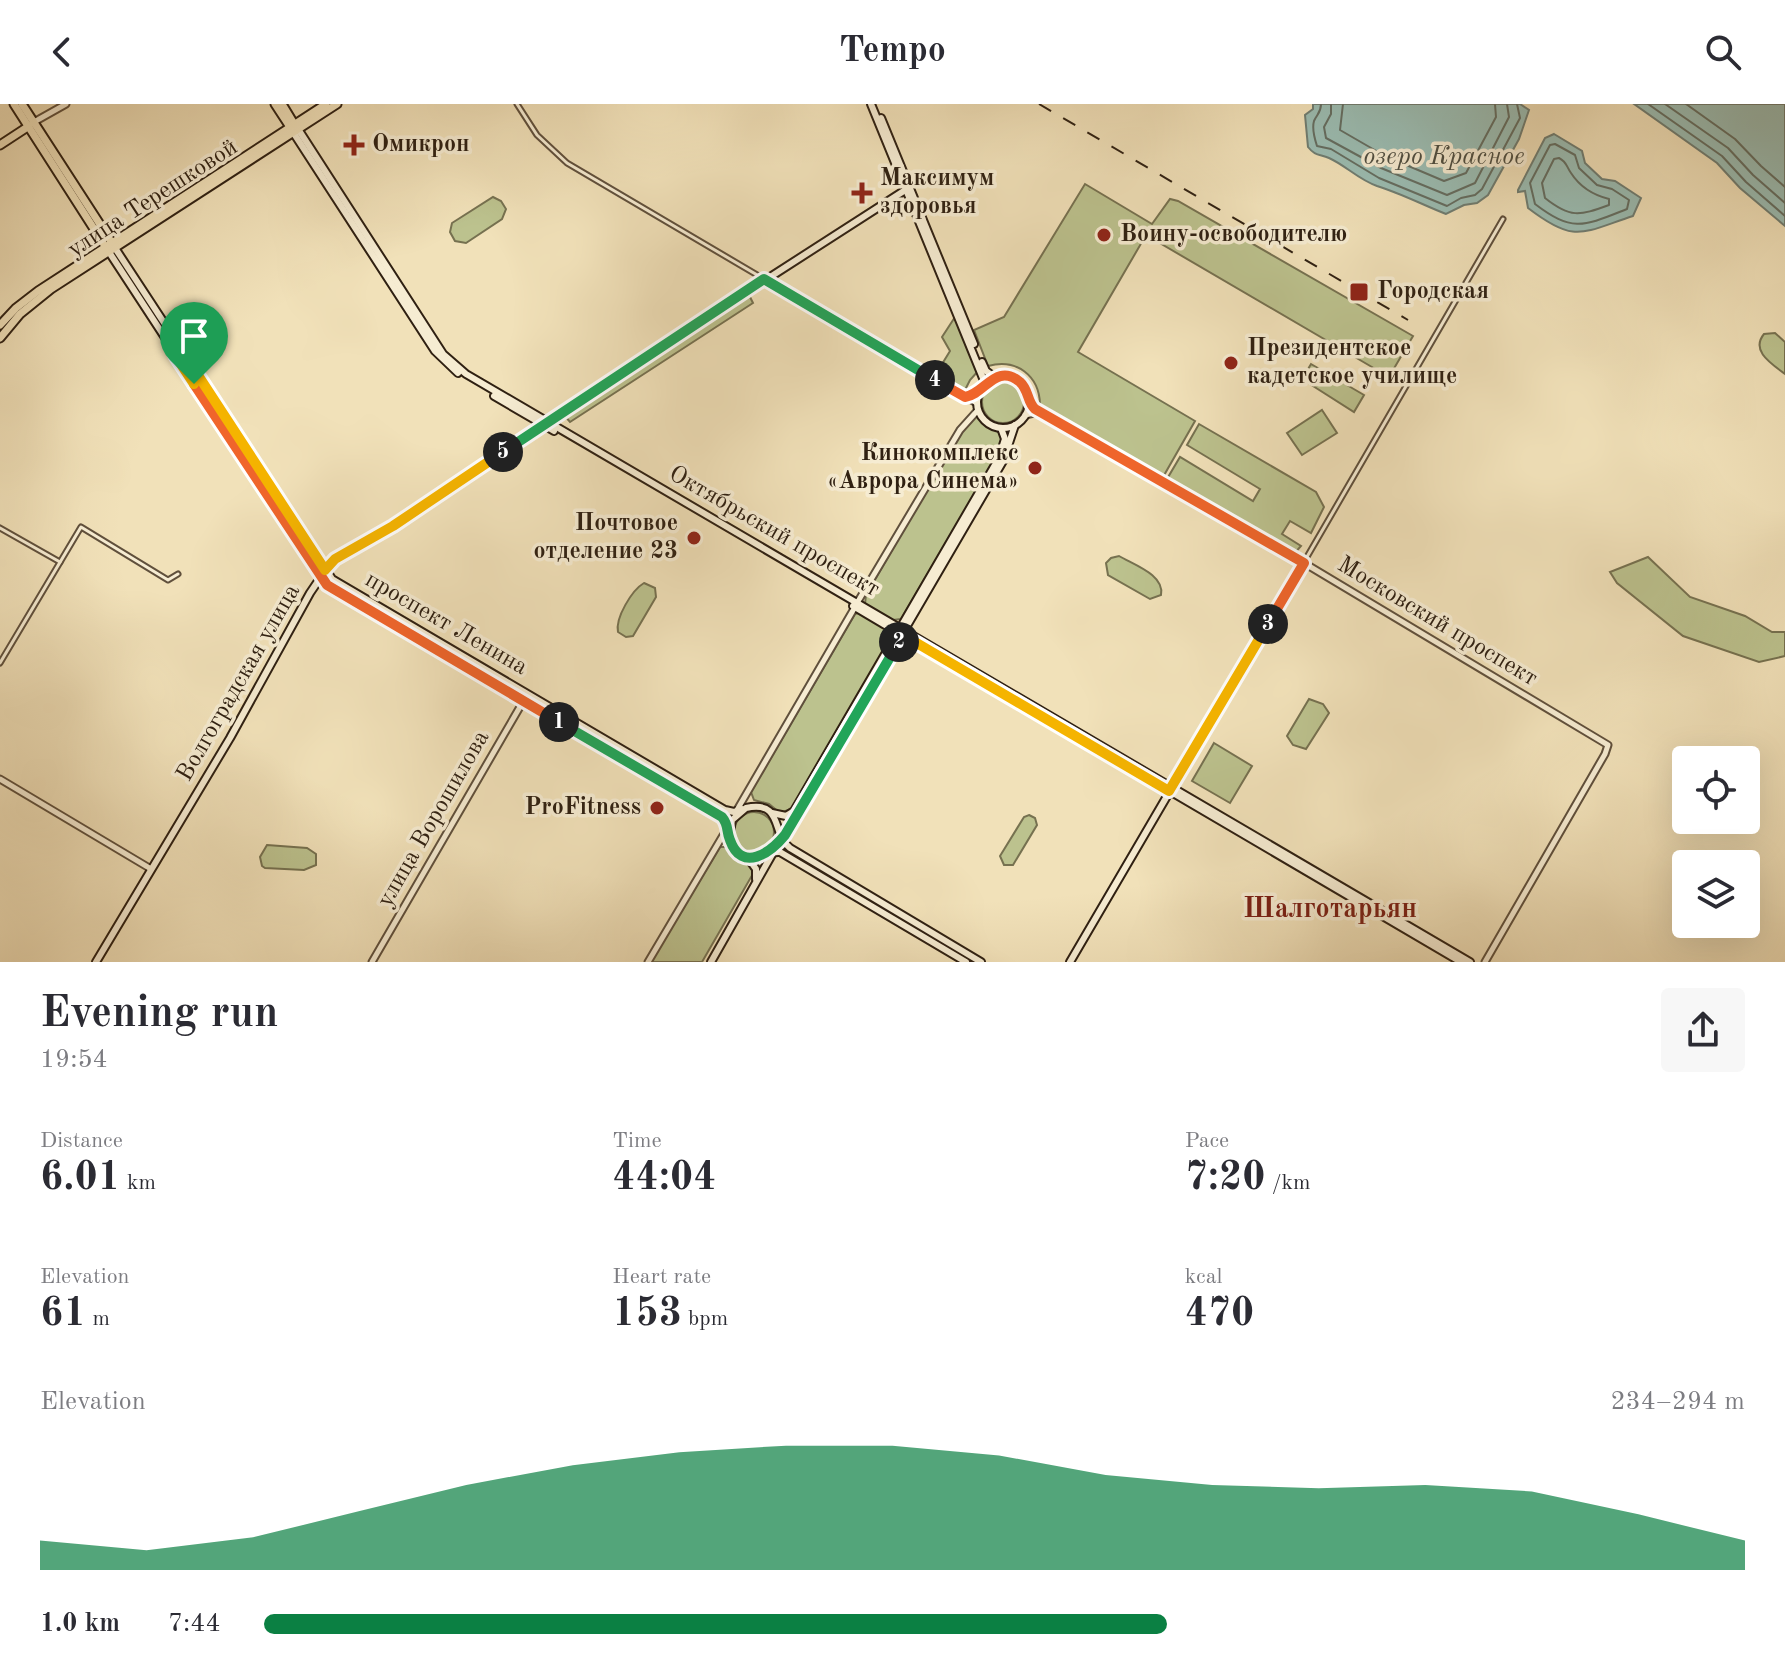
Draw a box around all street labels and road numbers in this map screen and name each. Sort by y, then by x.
street label: улица Терешковой [64,135,242,263]
street label: Октябрьский проспект [665,462,883,602]
street label: Московский проспект [1333,553,1541,691]
street label: проспект Ленина [361,568,531,680]
street label: Волгоградская улица [173,580,305,786]
street label: улица Ворошилова [374,727,494,911]

